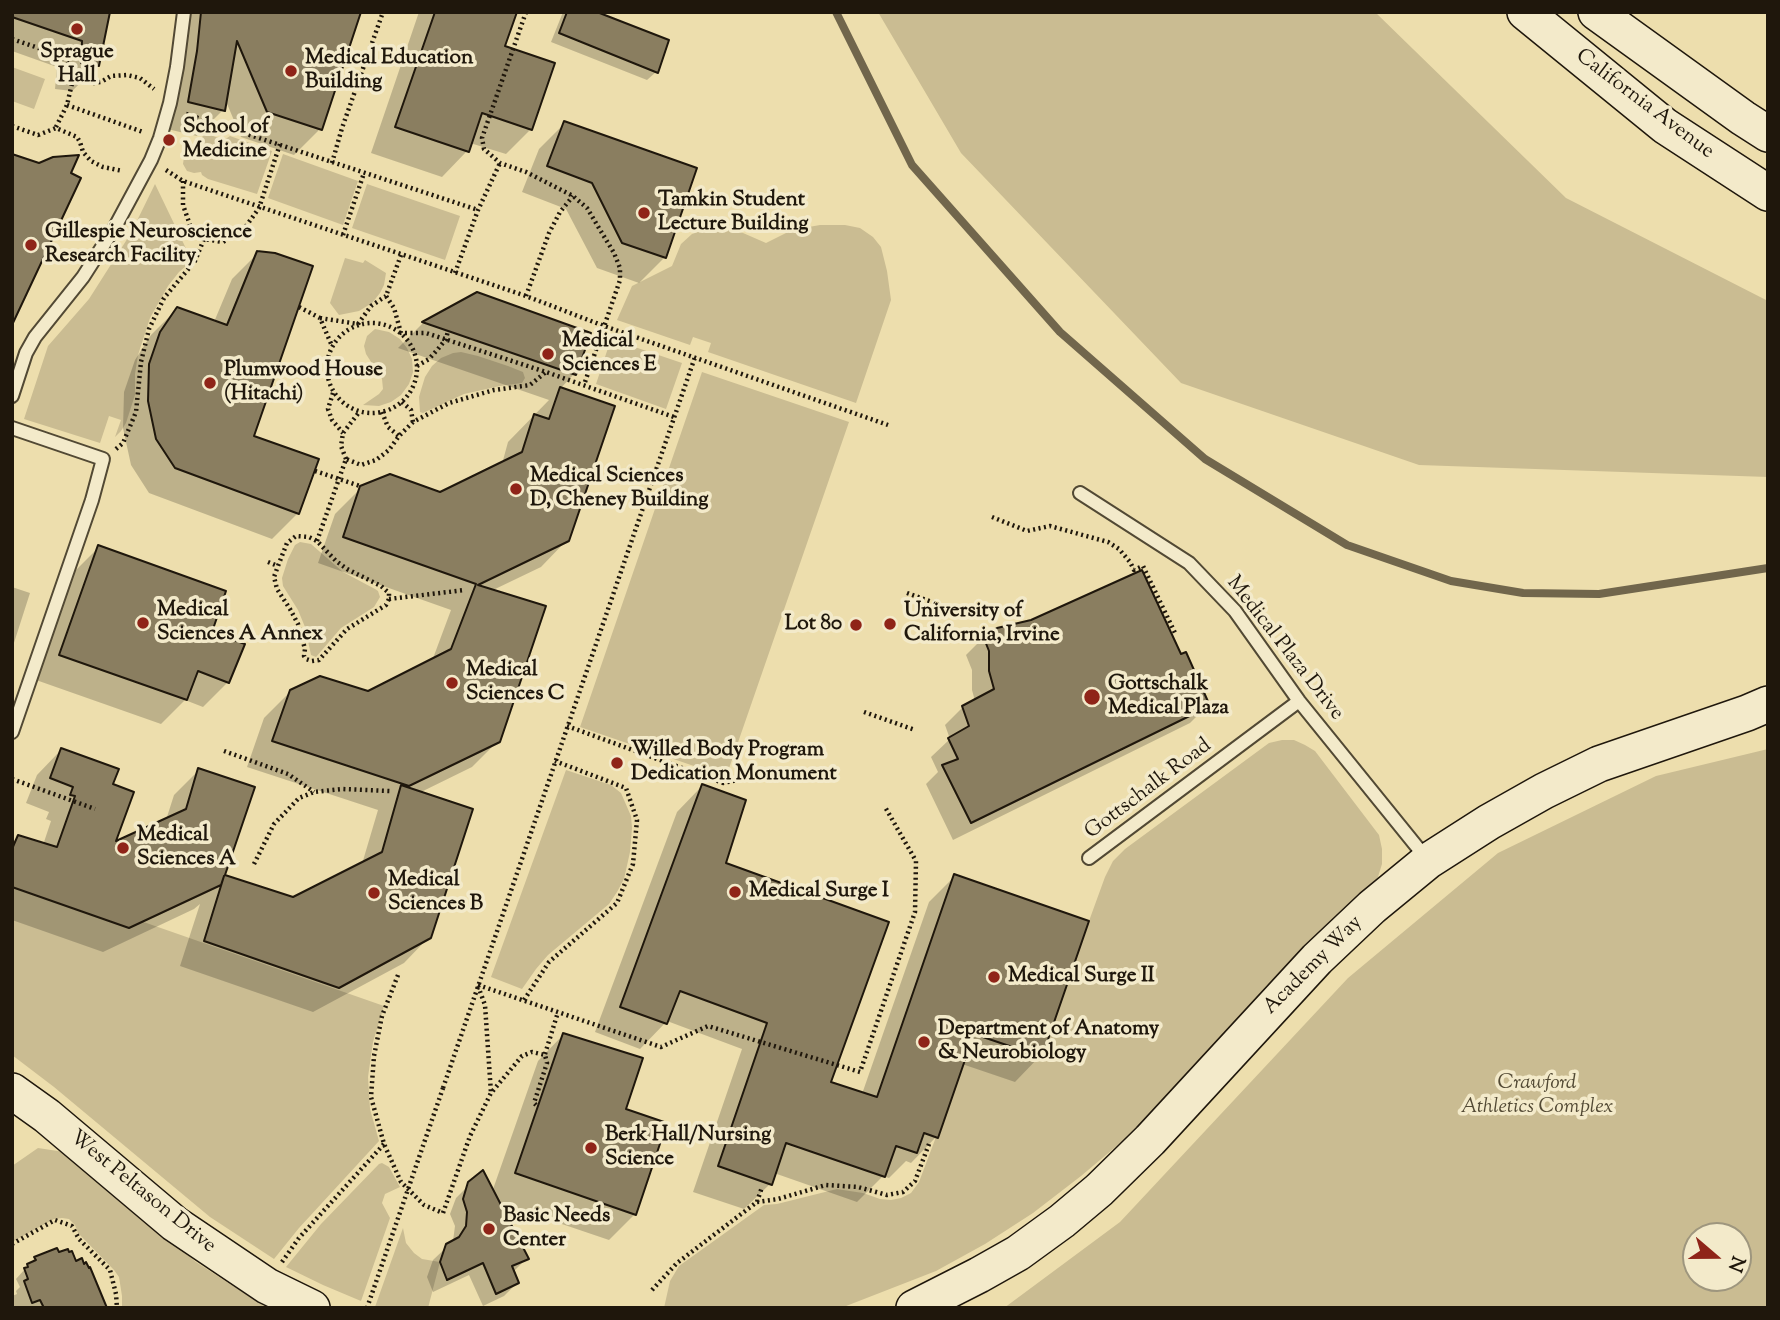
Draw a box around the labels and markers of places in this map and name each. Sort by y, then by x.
marker: Sprague Hall [69,21,85,37]
place label: Sprague Hall [40,40,114,90]
place label: Medical Education Building [305,46,473,96]
marker: Medical Education Building [283,63,299,79]
place label: School of Medicine [183,115,269,165]
marker: School of Medicine [161,132,177,148]
place label: Tamkin Student Lecture Building [658,188,808,238]
marker: Tamkin Student Lecture Building [636,205,652,221]
place label: Gillespie Neuroscience Research Facility [45,220,252,270]
marker: Gillespie Neuroscience Research Facility [23,237,39,253]
place label: Medical Sciences E [562,329,657,379]
marker: Medical Sciences E [540,346,556,362]
place label: Plumwood House (Hitachi) [224,358,383,408]
marker: Plumwood House (Hitachi) [202,375,218,391]
place label: Medical Sciences D, Cheney Building [530,464,708,514]
marker: Medical Sciences D, Cheney Building [508,481,524,497]
place label: Medical Sciences A Annex [157,598,323,648]
place label: University of California, Irvine [904,599,1060,649]
place label: Lot 80 [785,612,842,638]
marker: Medical Sciences A Annex [135,615,151,631]
marker: University of California, Irvine [882,616,898,632]
marker: Lot 80 [848,617,864,633]
place label: Medical Sciences C [466,658,565,708]
place label: Gottschalk Medical Plaza [1108,672,1229,722]
marker: Medical Sciences C [444,675,460,691]
marker: Gottschalk Medical Plaza [1082,687,1102,707]
place label: Willed Body Program Dedication Monument [631,738,837,788]
marker: Willed Body Program Dedication Monument [609,755,625,771]
place label: Medical Sciences A [137,823,236,873]
marker: Medical Sciences A [115,840,131,856]
place label: Medical Sciences B [388,868,483,918]
place label: Medical Surge I [749,879,889,905]
marker: Medical Surge I [727,884,743,900]
marker: Medical Sciences B [366,885,382,901]
place label: Medical Surge II [1008,964,1155,990]
marker: Medical Surge II [986,969,1002,985]
place label: Department of Anatomy & Neurobiology [938,1017,1159,1067]
marker: Department of Anatomy & Neurobiology [916,1034,932,1050]
place label: Berk Hall/Nursing Science [605,1123,771,1173]
marker: Berk Hall/Nursing Science [583,1140,599,1156]
place label: Basic Needs Center [503,1204,610,1254]
marker: Basic Needs Center [481,1221,497,1237]

